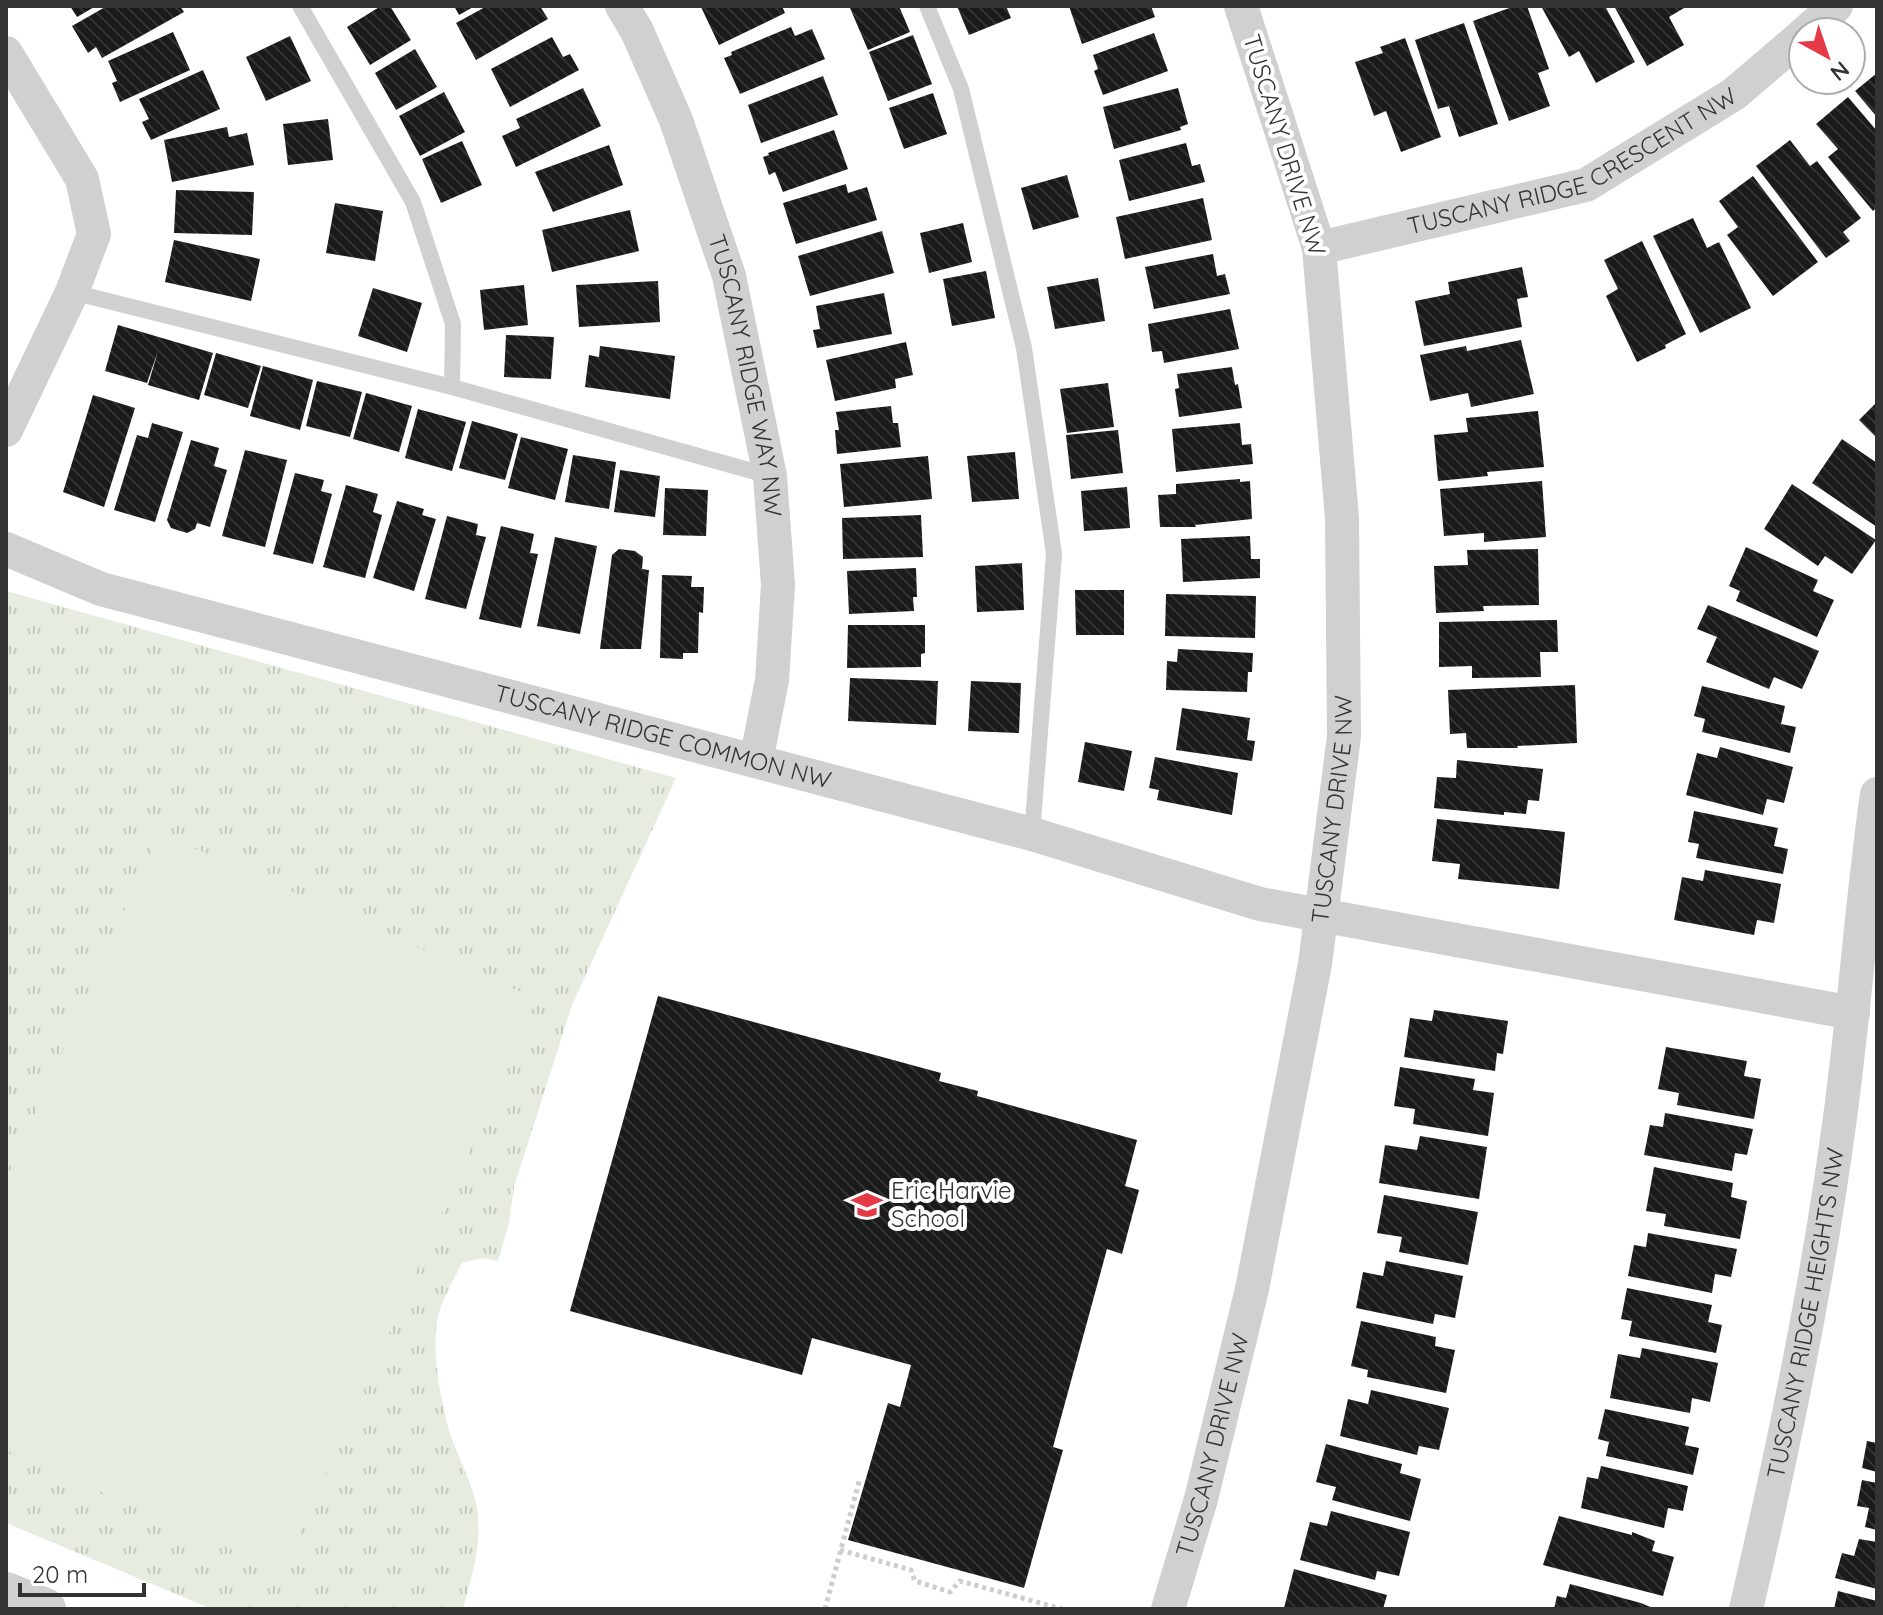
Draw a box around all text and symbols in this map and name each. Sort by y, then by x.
north arrow [1787,16,1867,96]
street label: TUSCANY DRIVE NW [1237,31,1333,259]
text: N [1825,55,1855,87]
street label: TUSCANY RIDGE CRESCENT NW [1404,80,1742,241]
street label: TUSCANY RIDGE WAY NW [702,230,789,517]
street label: TUSCANY RIDGE COMMON NW [492,677,835,794]
street label: TUSCANY DRIVE NW [1304,695,1358,925]
street label: TUSCANY RIDGE HEIGHTS NW [1760,1146,1850,1481]
place label: Eric Harvie School [891,1175,1012,1233]
school or university icon: Eric Harvie School [850,1188,884,1222]
street label: TUSCANY DRIVE NW [1169,1330,1255,1560]
scale bar [20,1547,144,1597]
text: 20 m [32,1559,88,1589]

